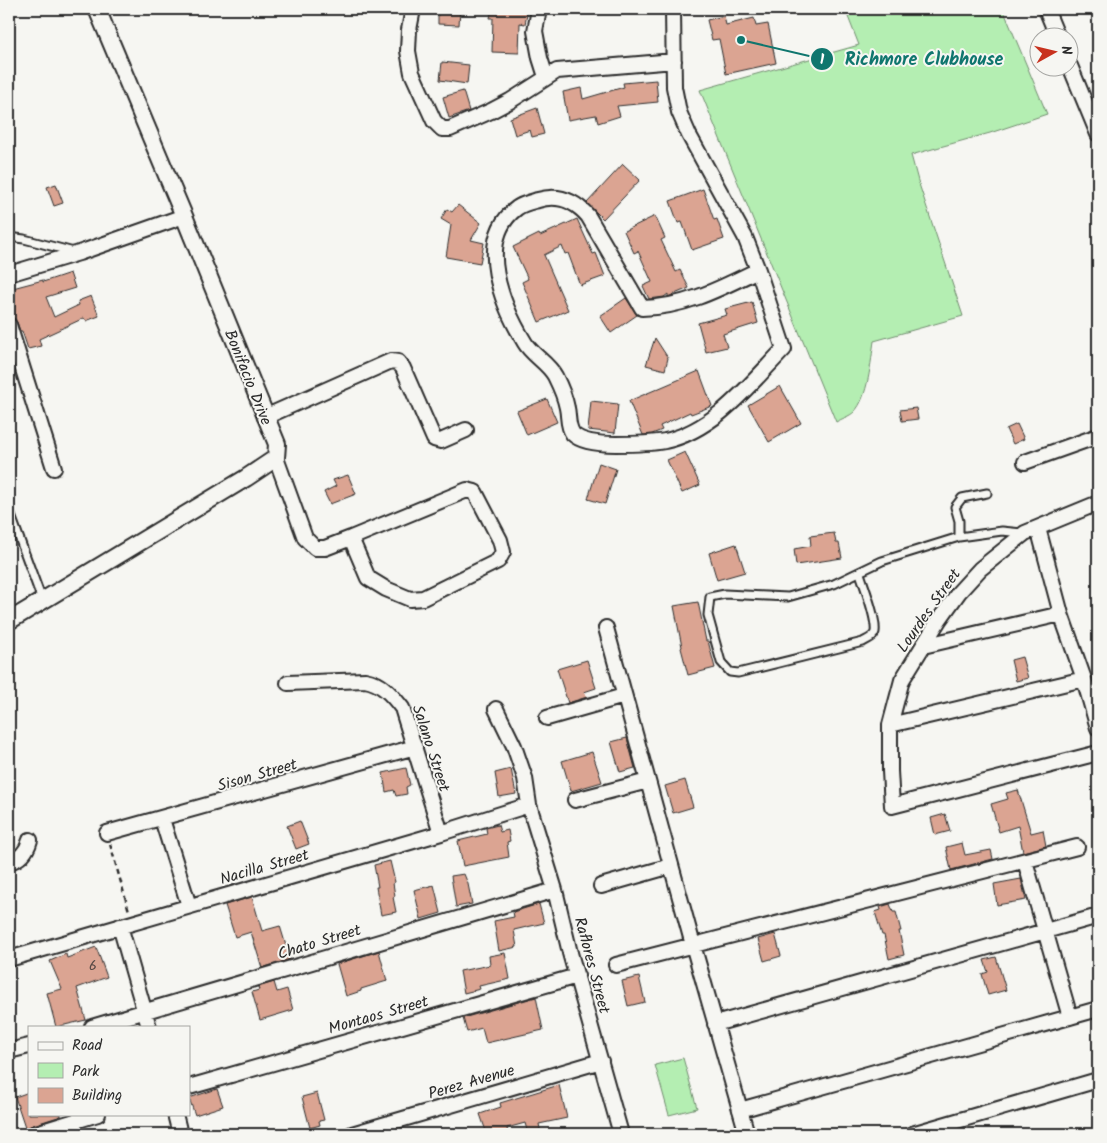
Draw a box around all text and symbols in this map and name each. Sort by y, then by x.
north arrow [1030,28,1080,78]
callout: Richmore Clubhouse [810,42,1014,75]
text: N [1054,44,1077,56]
text: Richmore Clubhouse [845,46,1004,75]
text: 1 [820,48,825,72]
street label: Bonifacio Drive [217,326,278,429]
street label: Lourdes Street [891,563,968,658]
street label: Salano Street [405,702,457,796]
street label: Sison Street [215,752,301,799]
street label: Nacilla Street [217,843,313,892]
street label: Raflores Street [567,914,617,1017]
street label: Chato Street [275,918,365,967]
house number: 6 [89,955,97,977]
street label: Montaos Street [325,989,432,1042]
legend [28,1026,190,1116]
text: Road [72,1034,103,1058]
street label: Perez Avenue [425,1058,518,1107]
text: Park [72,1060,100,1084]
text: Building [72,1084,122,1108]

